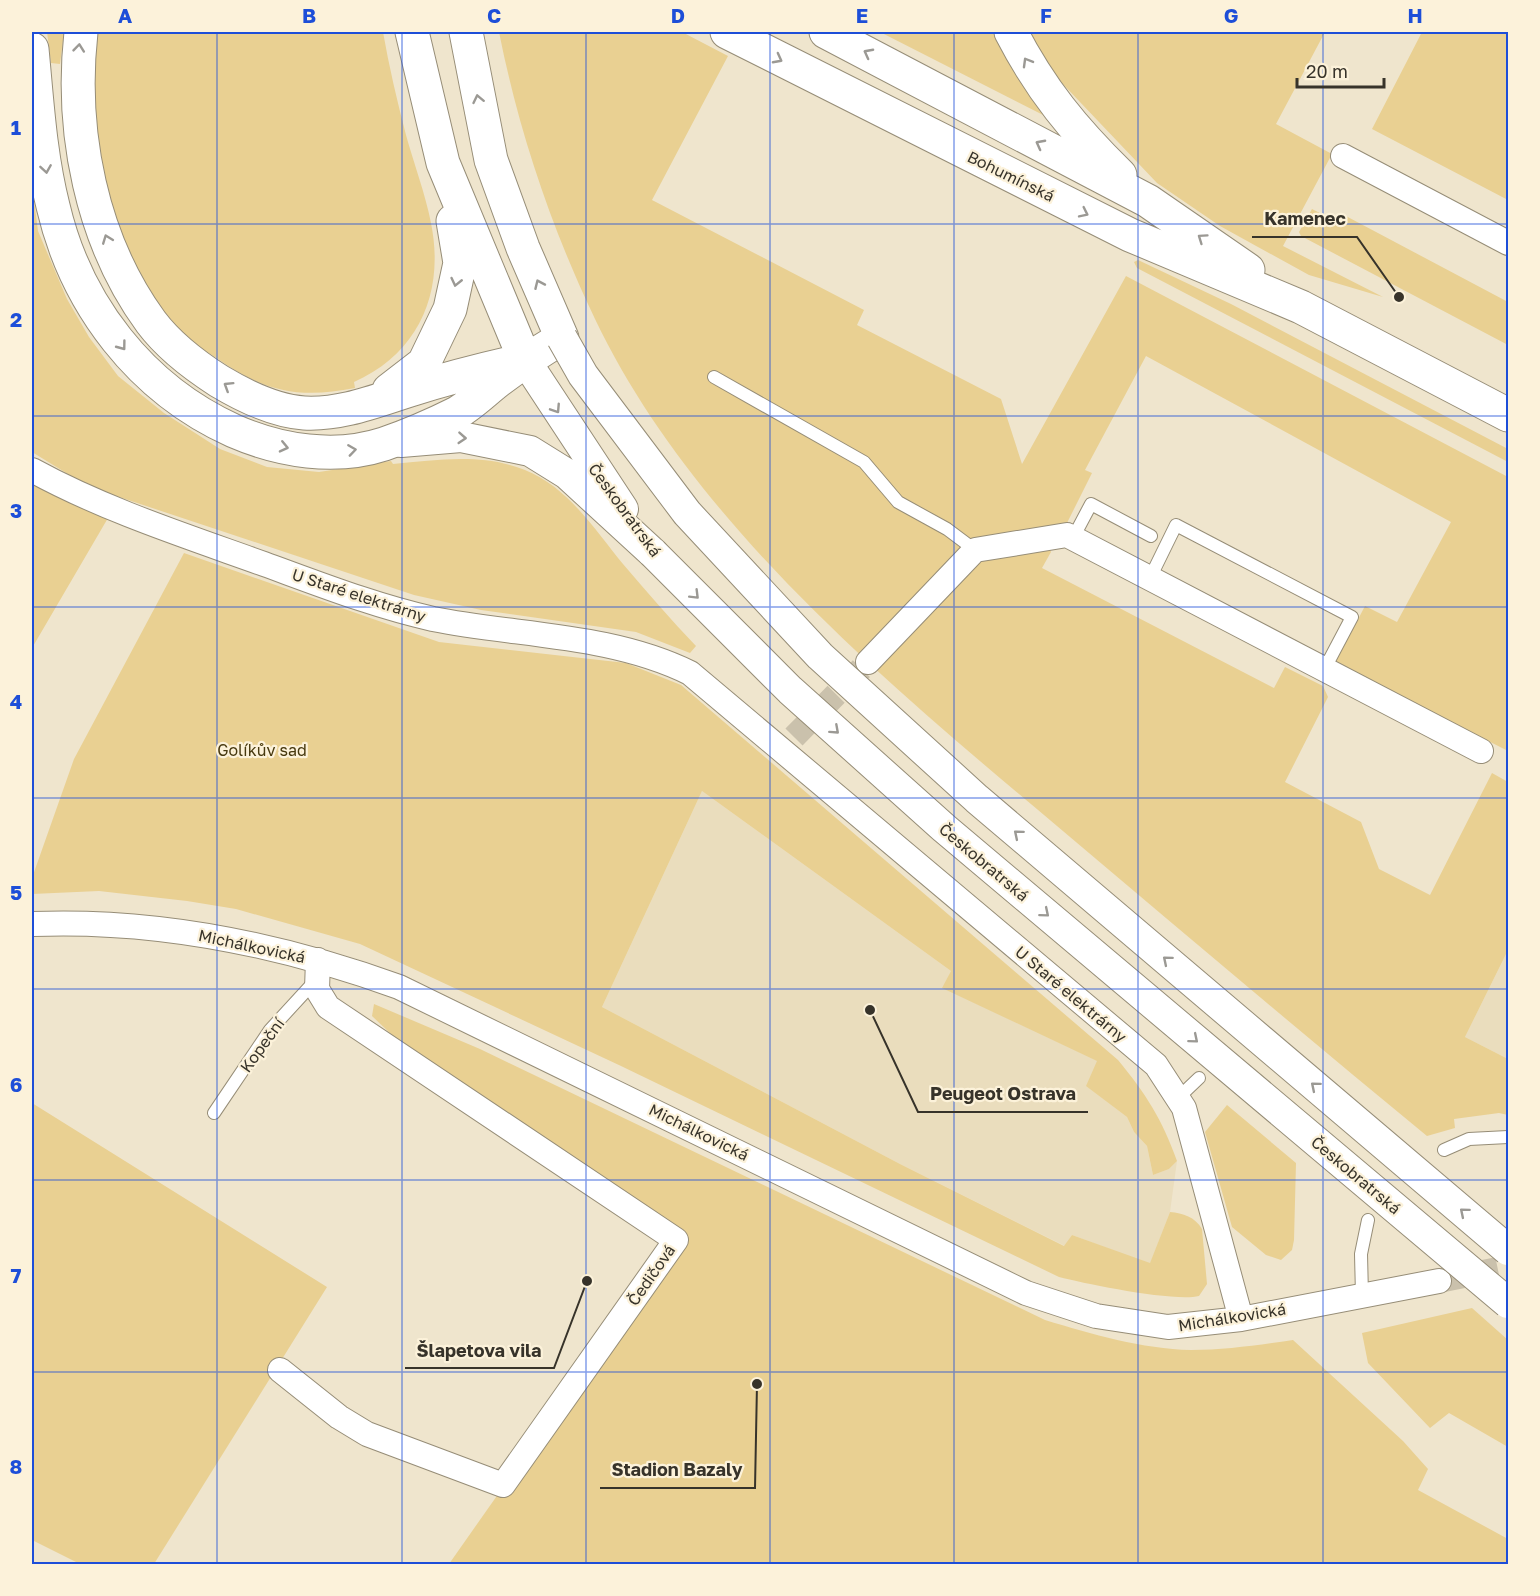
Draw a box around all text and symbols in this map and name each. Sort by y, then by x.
text: A [118,3,132,27]
text: B [302,3,316,27]
text: C [487,3,501,27]
text: D [671,3,685,27]
text: E [856,3,868,27]
text: F [1040,3,1052,27]
text: G [1224,3,1238,27]
text: H [1407,3,1423,27]
one-way arrow [72,43,85,53]
one-way arrow [863,49,874,60]
scale bar [1297,51,1384,89]
one-way arrow [772,52,783,63]
one-way arrow [1023,58,1035,68]
text: 20 m [1306,60,1348,82]
one-way arrow [472,95,485,105]
text: 1 [11,115,21,139]
one-way arrow [1036,140,1046,151]
street label: Bohumínská [964,146,1058,206]
one-way arrow [39,165,51,174]
callout: Kamenec [1252,201,1357,237]
one-way arrow [1077,205,1088,217]
text: Kamenec [1264,207,1346,229]
one-way arrow [102,234,115,245]
one-way arrow [1197,234,1208,245]
one-way arrow [450,277,463,287]
one-way arrow [534,279,546,290]
text: 2 [10,307,22,331]
one-way arrow [114,340,125,351]
one-way arrow [224,382,234,394]
one-way arrow [549,403,560,414]
one-way arrow [458,432,467,445]
one-way arrow [279,440,289,453]
one-way arrow [347,444,356,456]
street label: Českobratrská [584,459,666,561]
text: 3 [10,498,22,522]
street label: U Staré elektrárny [290,564,428,626]
one-way arrow [687,587,698,598]
text: 4 [10,689,22,713]
one-way arrow [828,723,838,734]
park label: Golíkův sad [217,740,307,760]
street label: Českobratrská [935,819,1033,905]
one-way arrow [1014,830,1025,841]
text: 5 [10,880,22,904]
one-way arrow [1038,906,1049,917]
street label: Michálkovická [197,925,307,967]
street label: U Staré elektrárny [1011,941,1131,1047]
one-way arrow [1163,956,1174,967]
street label: Kopeční [236,1013,289,1076]
one-way arrow [1187,1032,1198,1043]
text: 6 [10,1072,22,1096]
callout: Peugeot Ostrava [918,1076,1088,1112]
text: Peugeot Ostrava [930,1082,1076,1104]
one-way arrow [1311,1082,1322,1093]
street label: Michálkovická [646,1099,752,1165]
street label: Českobratrská [1307,1132,1405,1218]
one-way arrow [1460,1208,1471,1219]
street label: Čedičová [623,1241,679,1309]
text: 7 [11,1263,22,1287]
street label: Michálkovická [1177,1299,1287,1335]
callout: Šlapetova vila [405,1332,554,1368]
text: Šlapetova vila [416,1339,542,1361]
callout: Stadion Bazaly [600,1452,755,1488]
text: 8 [10,1454,22,1478]
text: Stadion Bazaly [612,1458,743,1480]

